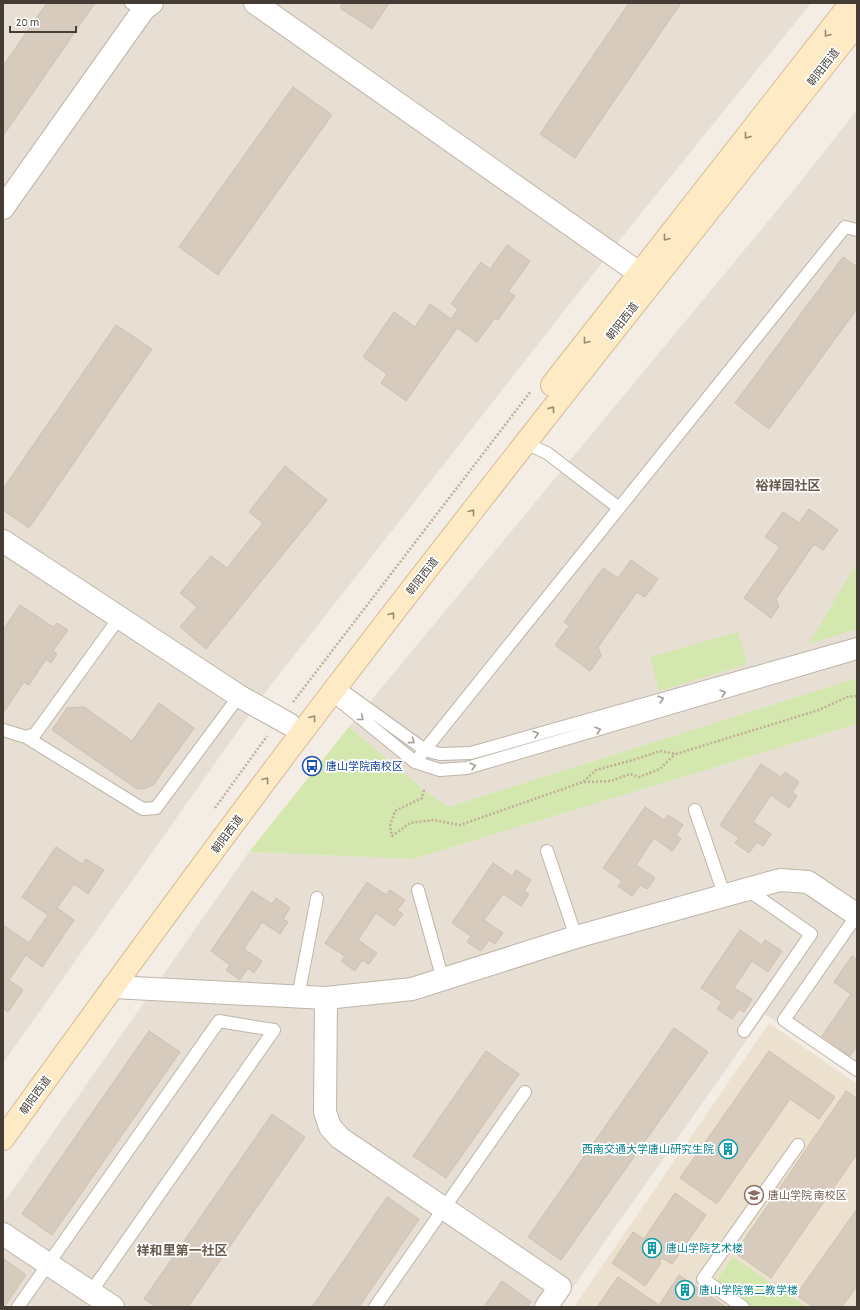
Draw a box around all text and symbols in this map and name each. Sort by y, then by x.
scale bar [10,8,76,34]
text: 20 m [16,16,39,28]
one-way arrow [825,29,832,36]
street label: 朝阳西道 [805,46,841,88]
one-way arrow [744,131,751,138]
one-way arrow [664,233,671,240]
street label: 朝阳西道 [604,300,640,342]
one-way arrow [584,336,591,343]
one-way arrow [547,407,554,414]
district label: 裕祥园社区 [755,478,821,493]
one-way arrow [467,509,474,516]
street label: 朝阳西道 [404,555,440,597]
one-way arrow [387,612,394,619]
one-way arrow [719,689,726,698]
one-way arrow [658,695,665,704]
one-way arrow [356,713,363,720]
one-way arrow [308,715,315,722]
one-way arrow [594,726,601,735]
one-way arrow [533,731,539,739]
one-way arrow [408,736,415,743]
bus stop icon: 唐山学院南校区 [301,755,323,777]
place label: 唐山学院南校区 [326,760,403,772]
one-way arrow [470,762,477,771]
one-way arrow [261,778,268,785]
street label: 朝阳西道 [209,813,245,855]
street label: 朝阳西道 [17,1074,53,1116]
building icon: 西南交通大学唐山研究生院 [717,1138,739,1160]
place label: 西南交通大学唐山研究生院 [582,1143,714,1155]
school or university icon: 唐山学院 南校区 [743,1184,765,1206]
place label: 唐山学院 南校区 [768,1189,847,1201]
building icon: 唐山学院艺术楼 [641,1237,663,1259]
place label: 唐山学院艺术楼 [666,1242,743,1254]
district label: 祥和里第一社区 [136,1243,228,1258]
building icon: 唐山学院第二教学楼 [674,1279,696,1301]
place label: 唐山学院第二教学楼 [699,1284,798,1296]

